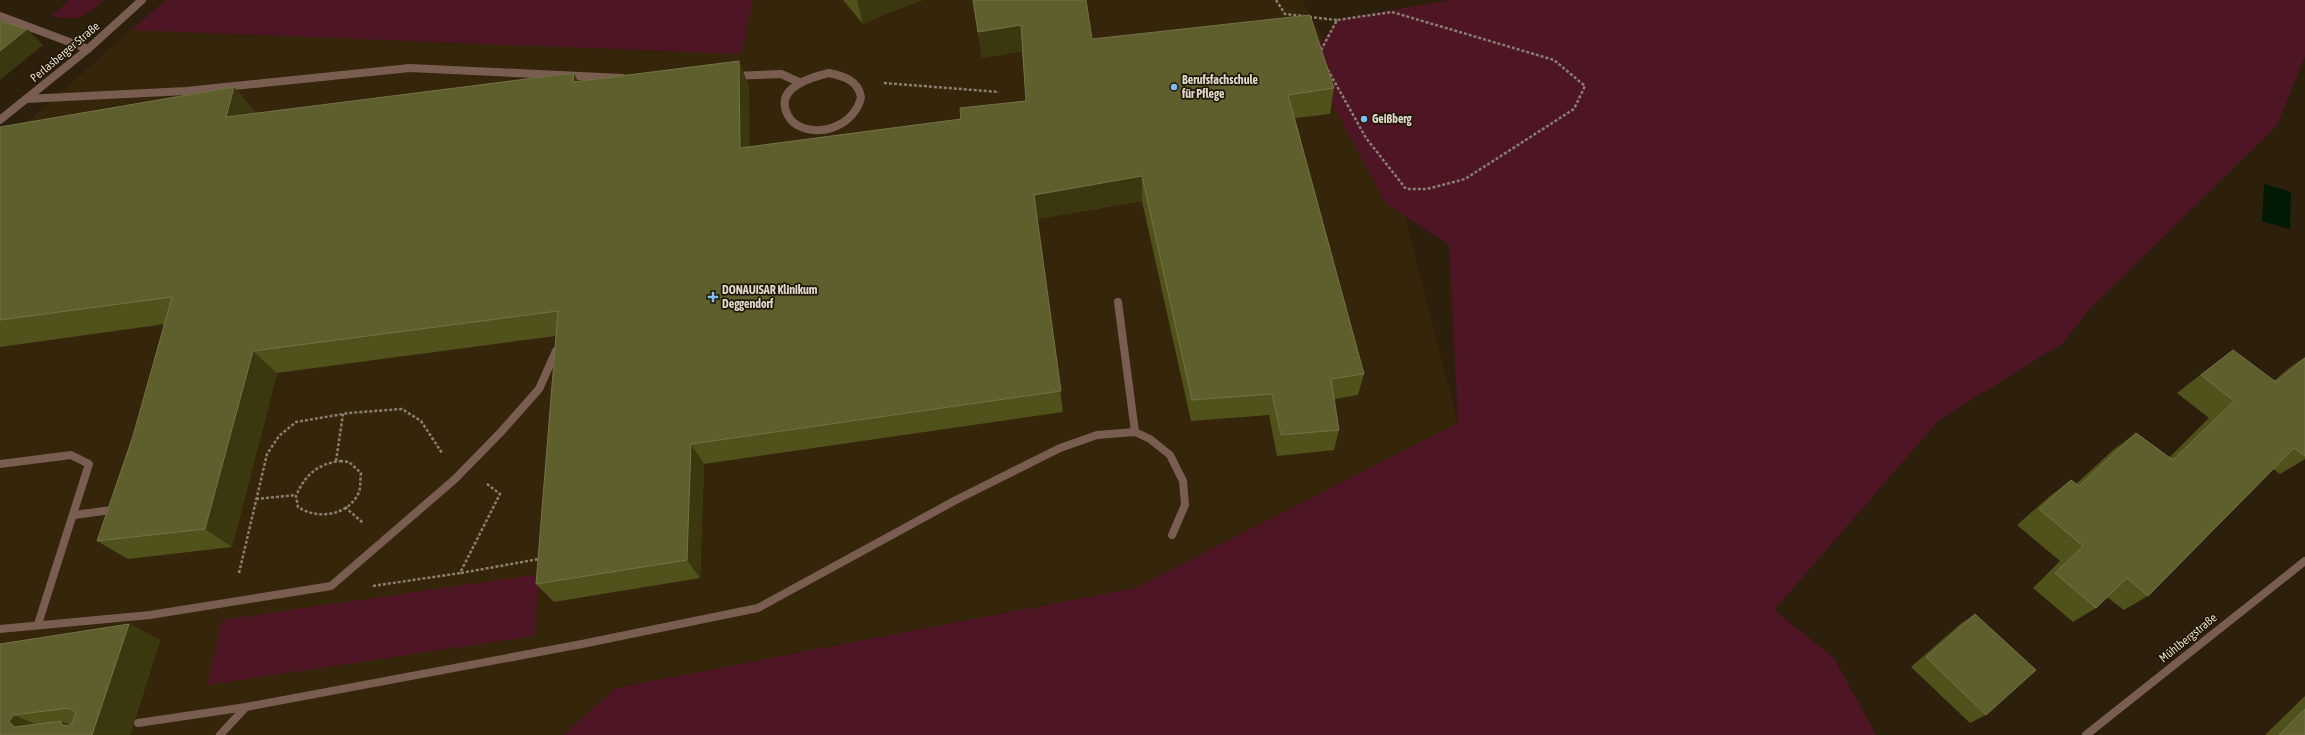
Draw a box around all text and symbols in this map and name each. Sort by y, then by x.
street label: Perlasberger Straße [28,19,102,85]
place label: Berufsfachschule für Pflege [1181,73,1259,101]
marker: Berufsfachschule für Pflege [1169,82,1179,92]
place label: Geißberg [1372,112,1413,126]
marker: Geißberg [1359,114,1369,124]
place label: DONAUISAR Klinikum Deggendorf [722,283,818,311]
marker: DONAUISAR Klinikum Deggendorf [707,291,719,303]
street label: Mühlbergstraße [2156,611,2220,665]

